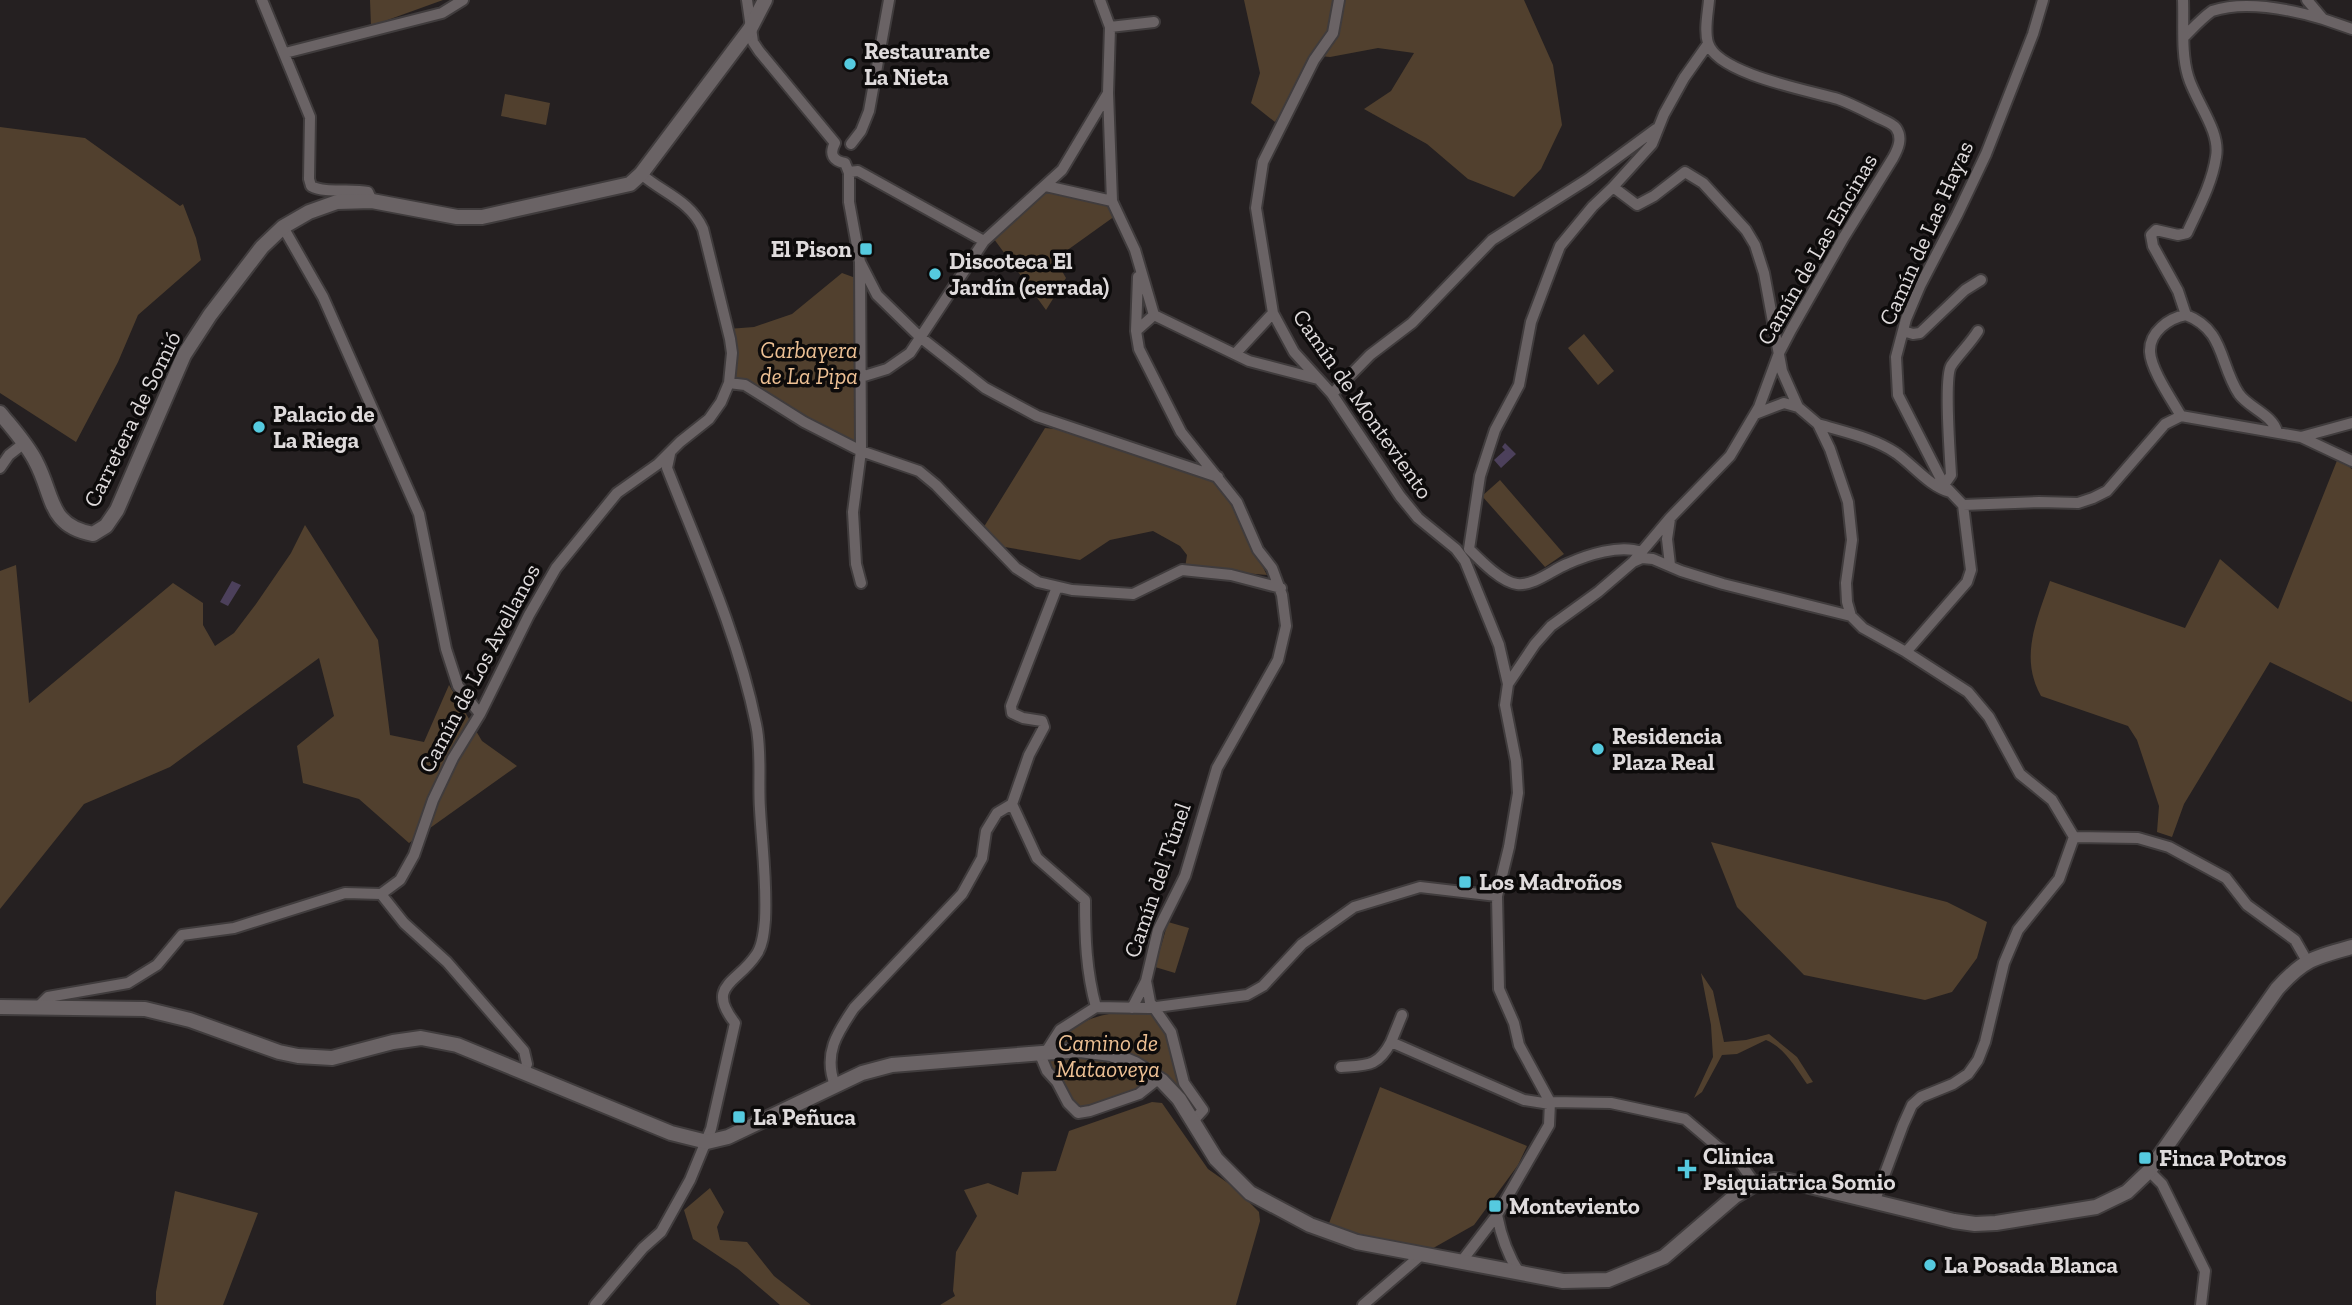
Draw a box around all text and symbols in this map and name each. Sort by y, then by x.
place label: Restaurante La Nieta [864,37,990,91]
marker: Restaurante La Nieta [842,56,858,72]
street label: Camín de Las Hayas [1873,136,1979,330]
street label: Camín de Las Encinas [1751,148,1883,350]
place label: El Pison [771,235,852,263]
marker: El Pison [858,241,874,257]
place label: Discoteca El Jardín (cerrada) [949,247,1109,301]
marker: Discoteca El Jardín (cerrada) [927,266,943,282]
street label: Camín de Monteviento [1287,304,1439,504]
street label: Carretera de Somió [77,326,187,512]
park label: Carbayera de La Pipa [760,336,858,390]
place label: Palacio de La Riega [273,400,375,454]
marker: Palacio de La Riega [251,419,267,435]
street label: Camín de Los Avellanos [412,559,546,777]
place label: Residencia Plaza Real [1612,722,1723,776]
marker: Residencia Plaza Real [1590,741,1606,757]
street label: Camín del Túnel [1117,799,1197,961]
place label: Los Madroños [1479,868,1622,896]
marker: Los Madroños [1457,874,1473,890]
park label: Camino de Mataoveya [1056,1029,1160,1083]
place label: La Peñuca [753,1103,856,1131]
marker: La Peñuca [731,1109,747,1125]
place label: Clinica Psiquiatrica Somio [1703,1142,1895,1196]
place label: Finca Potros [2159,1144,2287,1172]
marker: Finca Potros [2137,1150,2153,1166]
marker: Clinica Psiquiatrica Somio [1677,1159,1697,1179]
place label: Monteviento [1509,1192,1640,1220]
marker: Monteviento [1487,1198,1503,1214]
place label: La Posada Blanca [1944,1251,2118,1279]
marker: La Posada Blanca [1922,1257,1938,1273]

